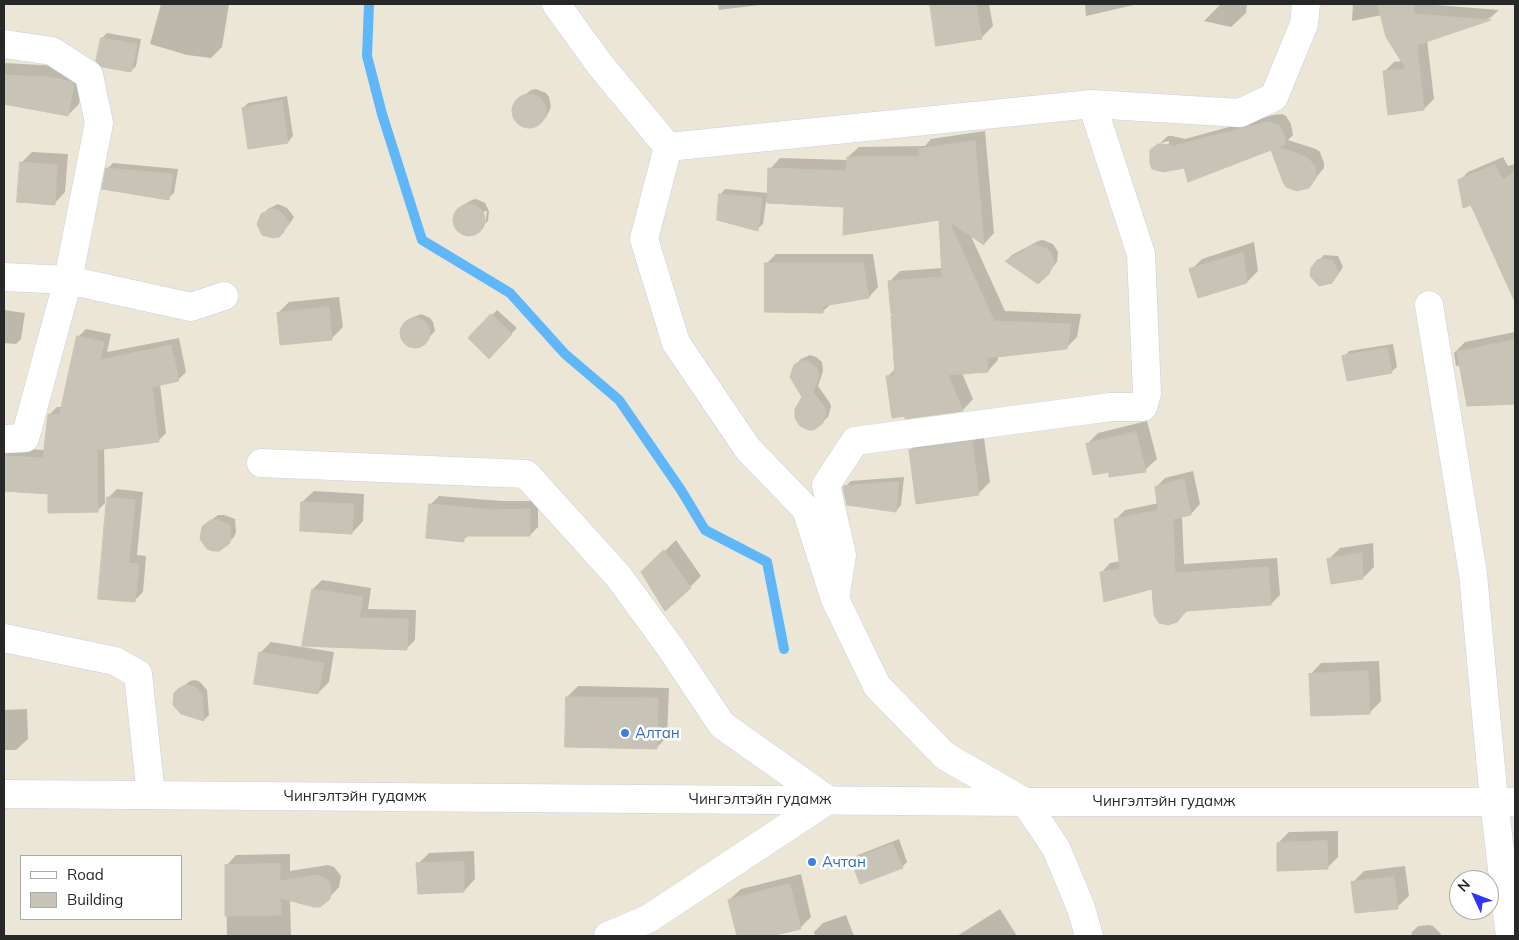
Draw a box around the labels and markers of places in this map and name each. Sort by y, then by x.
place label: Алтан [635,724,680,742]
marker: Алтан [619,727,631,739]
place label: Ачтан [822,853,866,871]
marker: Ачтан [806,856,818,868]

